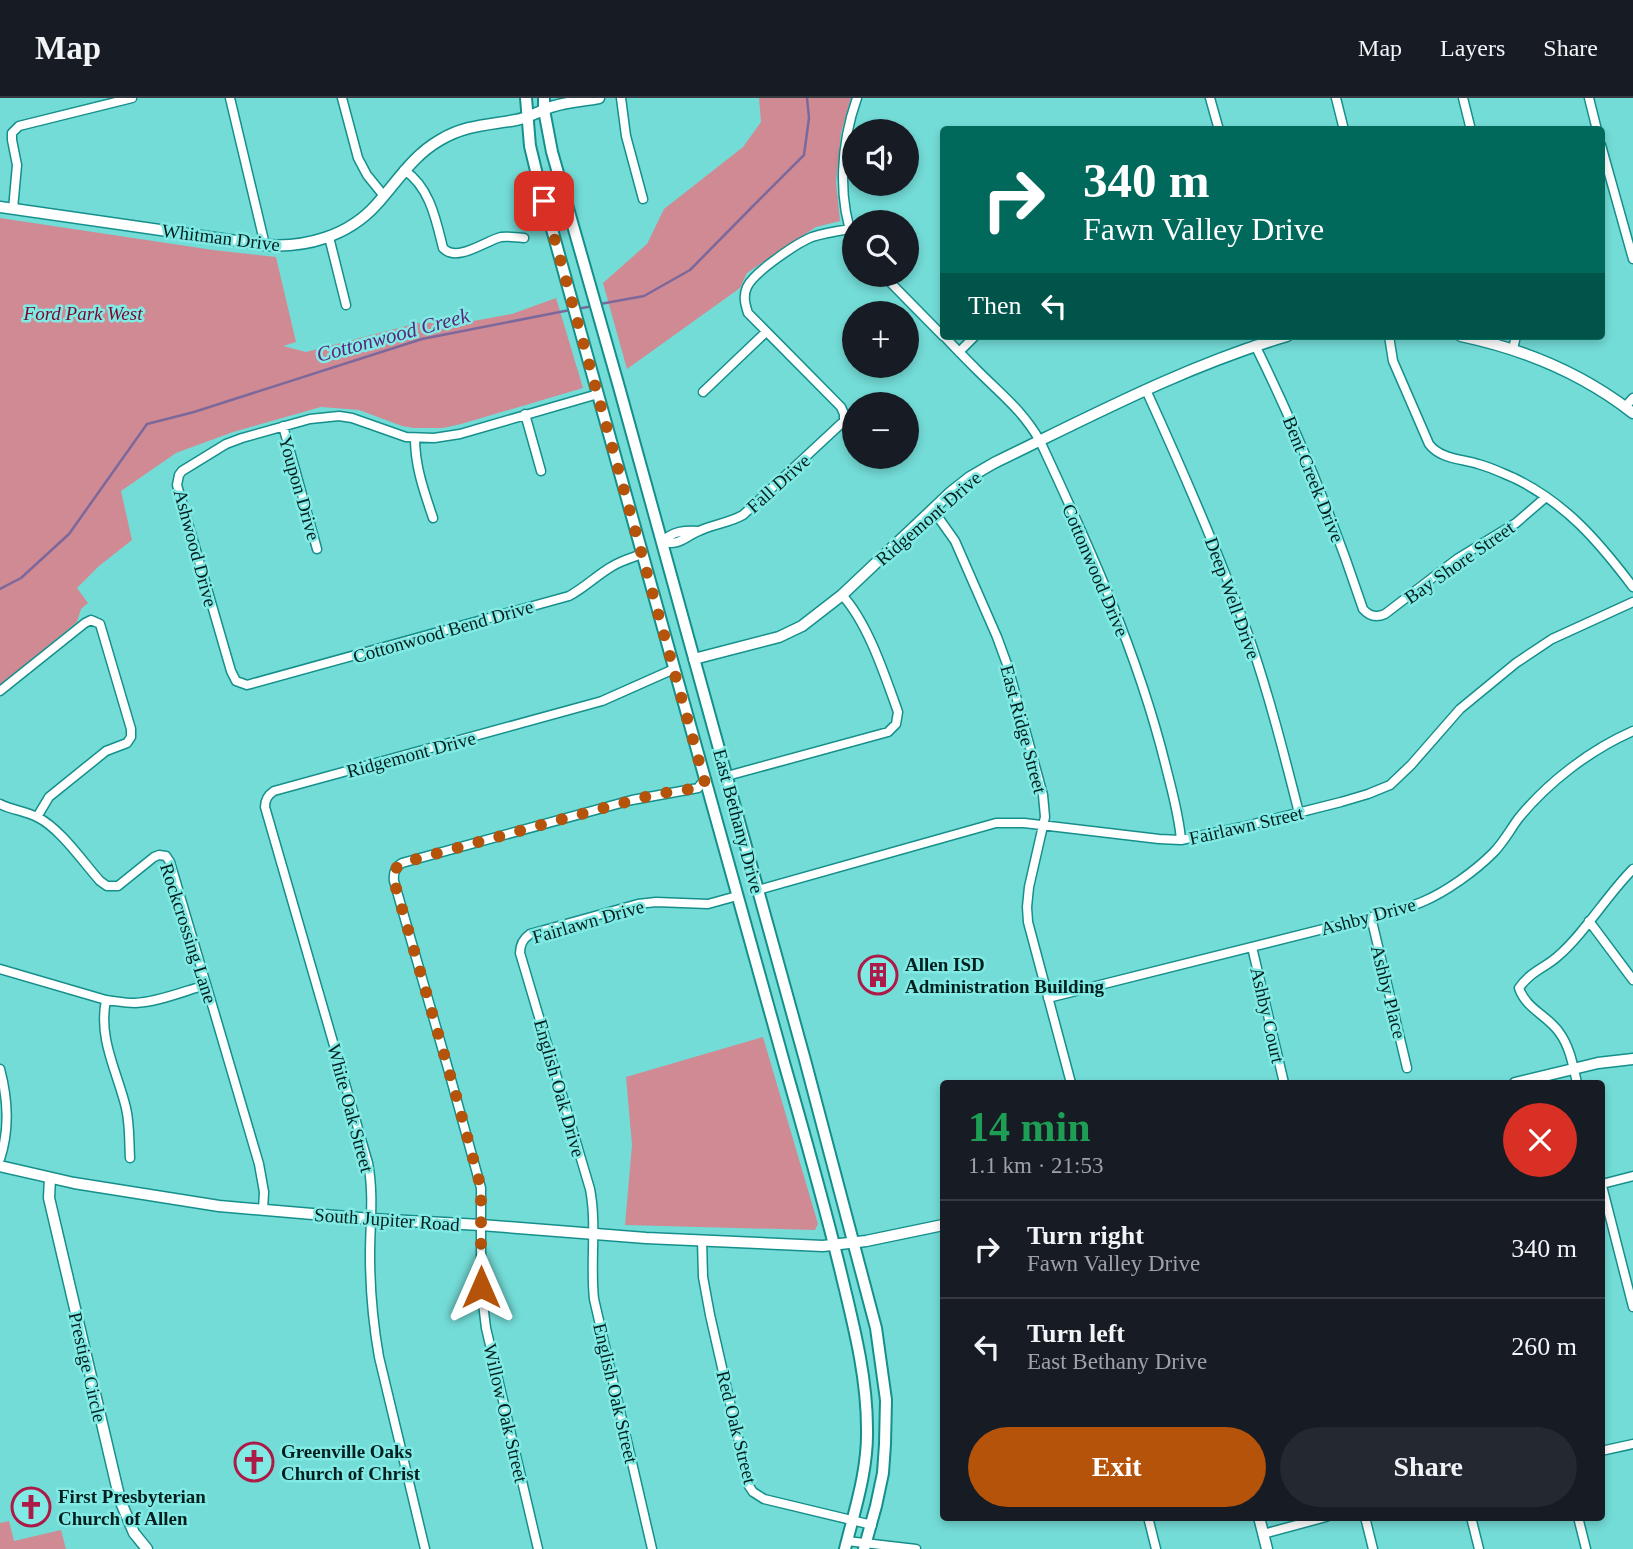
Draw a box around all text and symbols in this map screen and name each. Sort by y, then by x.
text: Map [35,30,101,66]
text: Map [1358,35,1402,61]
text: Layers [1440,35,1505,61]
text: Share [1543,35,1598,61]
map controls [842,119,919,469]
button: sound [842,119,919,196]
text: 340 m [1083,153,1210,208]
icon: right [968,154,1059,245]
pin [514,171,574,231]
icon: arrive [525,182,563,220]
button: search [842,210,919,287]
text: Fawn Valley Drive [1083,211,1324,247]
street label: Whitman Drive [161,220,281,255]
icon: left [1035,287,1073,325]
text: Then [968,291,1021,320]
button: + [842,301,919,378]
park label: Ford Park West [23,303,143,324]
water label: Cottonwood Creek [314,303,473,367]
button: − [842,392,919,469]
street label: Bent Creek Drive [1279,413,1348,545]
street label: Youpon Drive [275,434,324,543]
street label: Fall Drive [742,450,814,517]
street label: Ridgemont Drive [871,467,985,570]
street label: Ashwood Drive [170,487,221,609]
street label: Cottonwood Drive [1058,501,1133,640]
street label: Bay Shore Street [1401,516,1519,608]
street label: Deep Well Drive [1201,534,1264,662]
street label: Cottonwood Bend Drive [350,596,536,667]
street label: East Ridge Street [996,663,1051,796]
street label: Ridgemont Drive [344,727,478,782]
street label: East Bethany Drive [709,747,768,896]
street label: Fairlawn Street [1187,802,1306,849]
street label: Rockcrossing Lane [156,860,221,1006]
street label: Ashby Drive [1318,894,1418,939]
street label: Fairlawn Drive [530,895,647,948]
street label: Ashby Place [1367,943,1410,1041]
building icon: Allen ISD Administration Building [857,954,899,996]
place label: Allen ISD Administration Building [905,954,1105,997]
street label: Ashby Court [1246,965,1289,1066]
street label: English Oak Drive [530,1017,589,1160]
street label: White Oak Street [323,1042,378,1175]
button: close [1503,1103,1577,1177]
text: 14 min [968,1104,1091,1150]
text: 1.1 km · 21:53 [968,1153,1103,1178]
street label: South Jupiter Road [314,1204,461,1235]
text: Turn right [1027,1221,1144,1250]
icon: right [968,1230,1006,1268]
text: 340 m [1511,1234,1577,1263]
position arrow [444,1250,518,1324]
text: Fawn Valley Drive [1027,1251,1200,1276]
street label: Prestige Circle [65,1310,110,1424]
text: Turn left [1027,1319,1125,1348]
street label: English Oak Street [589,1321,642,1466]
icon: left [968,1328,1006,1366]
text: 260 m [1511,1332,1577,1361]
street label: Willow Oak Street [479,1342,532,1485]
text: East Bethany Drive [1027,1349,1207,1374]
street label: Red Oak Street [712,1368,761,1487]
button: Exit [968,1427,1266,1507]
button: Share [1280,1427,1577,1507]
church icon: Greenville Oaks Church of Christ [233,1441,275,1483]
place label: Greenville Oaks Church of Christ [281,1441,421,1484]
church icon: First Presbyterian Church of Allen [10,1486,52,1528]
place label: First Presbyterian Church of Allen [58,1486,206,1529]

